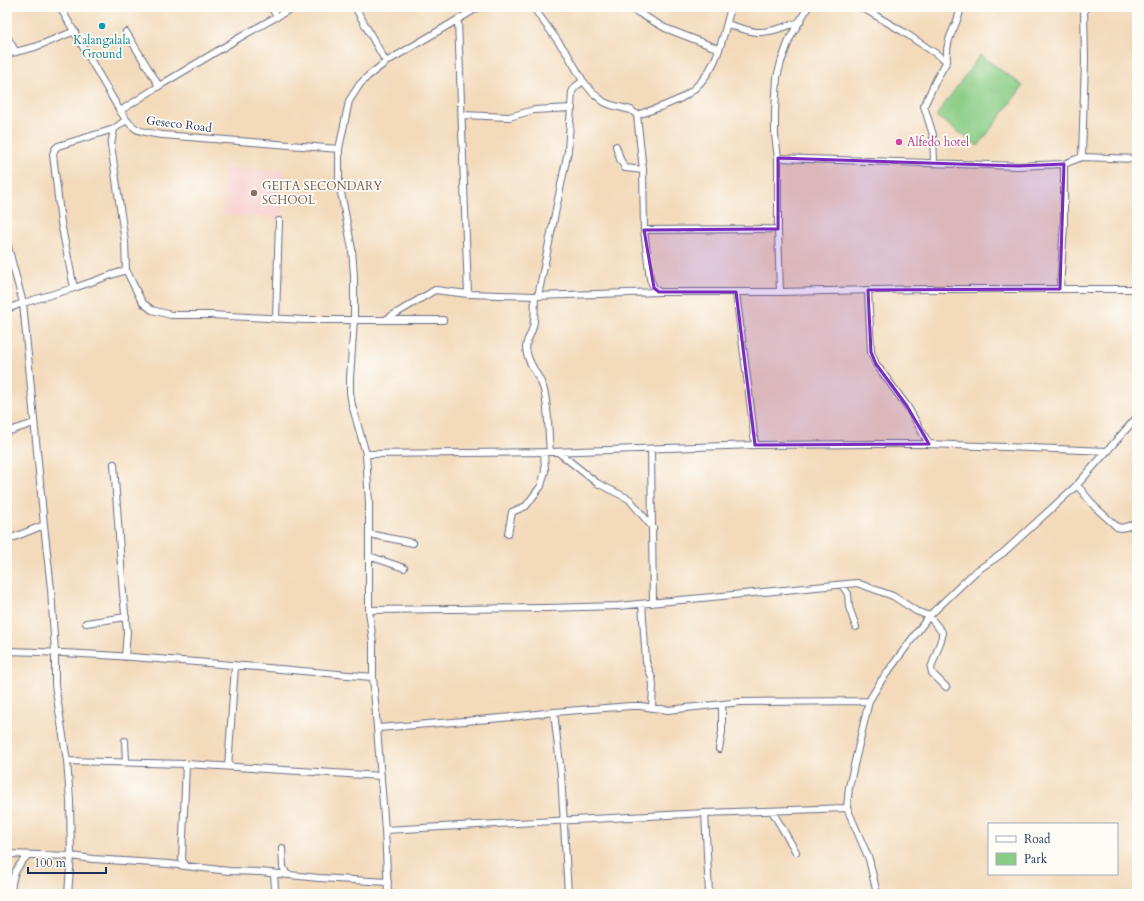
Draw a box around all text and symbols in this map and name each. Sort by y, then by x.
marker: Kalangalala Ground [97,21,107,31]
place label: Kalangalala Ground [73,32,132,62]
street label: Geseco Road [145,112,213,136]
place label: Alfedo hotel [907,134,969,150]
marker: Alfedo hotel [894,137,904,147]
place label: GEITA SECONDARY SCHOOL [262,178,382,208]
marker: GEITA SECONDARY SCHOOL [249,188,259,198]
legend [988,823,1118,875]
text: Road [1024,831,1051,847]
scale bar [28,849,106,875]
text: Park [1024,851,1048,867]
text: 100 m [34,855,67,871]

